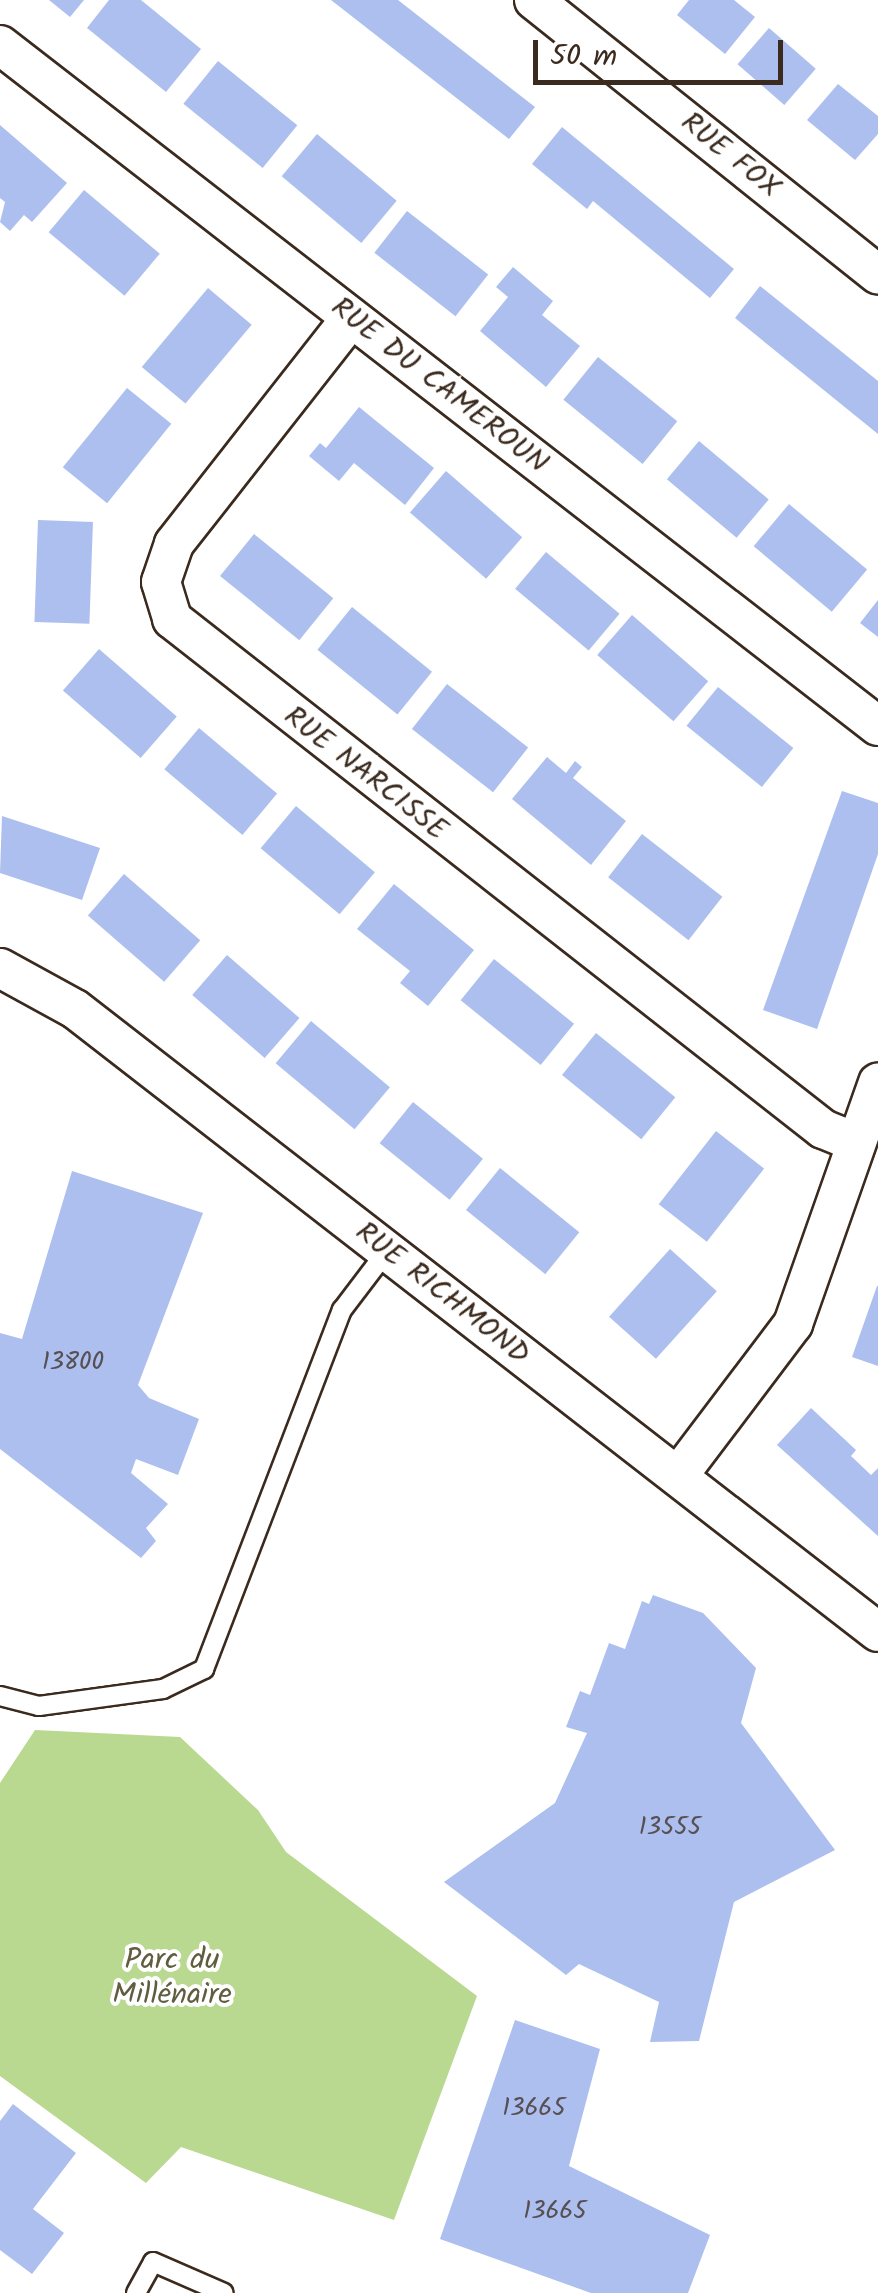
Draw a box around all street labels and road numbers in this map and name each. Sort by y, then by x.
street label: RUE FOX [673,105,787,207]
street label: RUE DU CAMEROUN [323,290,555,482]
street label: RUE NARCISSE [276,699,454,849]
street label: RUE RICHMOND [348,1215,536,1373]

